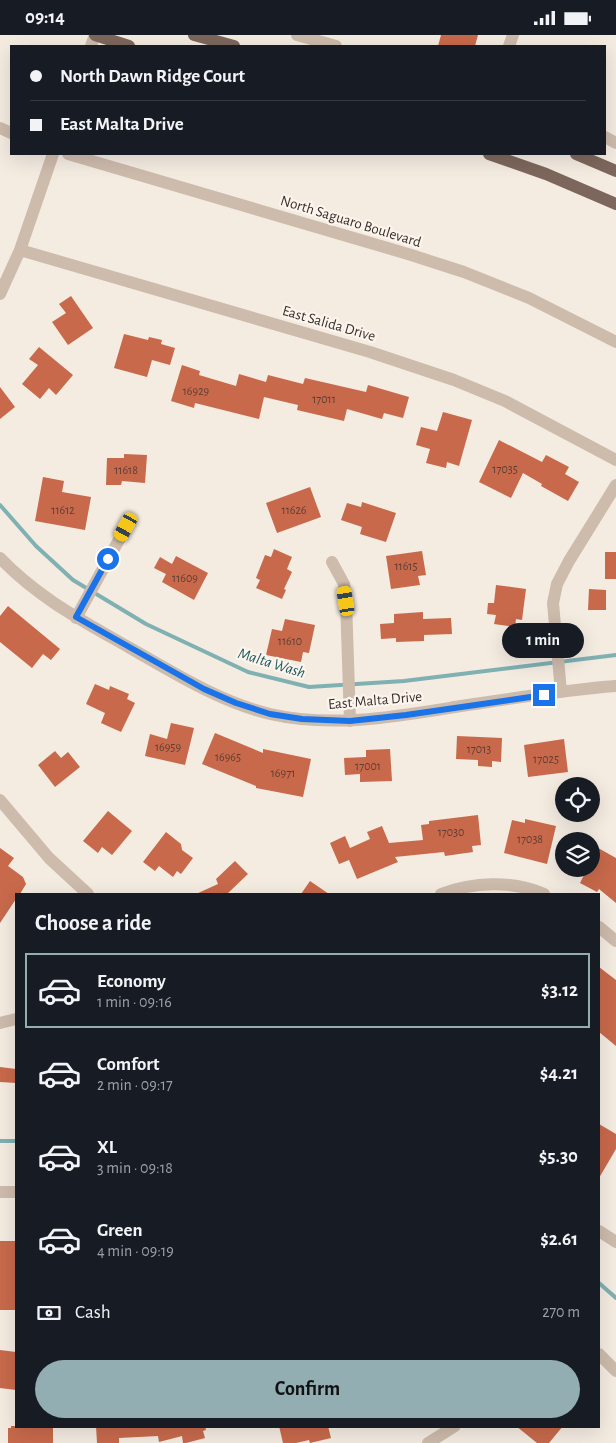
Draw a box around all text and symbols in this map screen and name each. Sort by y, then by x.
text: 09:14 [25,8,65,27]
text: North Dawn Ridge Court [60,67,245,86]
text: East Malta Drive [60,115,184,134]
street label: North Saguaro Boulevard [279,193,423,250]
street label: East Salida Drive [281,303,377,344]
house number: 16929 [183,385,210,397]
house number: 17011 [312,393,336,405]
house number: 17035 [492,463,518,475]
house number: 11618 [114,464,138,476]
house number: 11612 [51,504,75,516]
house number: 11626 [282,504,307,516]
car [112,510,139,544]
route start [97,548,119,570]
house number: 11615 [394,560,418,572]
house number: 11609 [172,572,198,584]
car [336,585,355,617]
callout: 1 min [503,623,585,657]
text: 1 min [526,632,560,648]
house number: 11610 [278,635,302,647]
water label: Malta Wash [236,645,307,681]
route end [533,684,555,706]
street label: East Malta Drive [327,689,423,712]
house number: 16959 [155,741,181,753]
house number: 17013 [467,743,491,755]
house number: 16965 [215,751,241,763]
house number: 17025 [533,753,559,765]
house number: 17001 [355,760,381,772]
house number: 16971 [271,767,295,779]
map controls [555,777,600,877]
button: locate [555,777,600,822]
house number: 17030 [438,826,464,838]
button: layers [555,832,600,877]
house number: 17038 [517,833,543,845]
text: Choose a ride [35,912,151,934]
icon: car [37,968,82,1013]
text: Economy [97,972,166,991]
text: $3.12 [541,981,578,1000]
text: 1 min · 09:16 [97,994,172,1010]
icon: car [37,1051,82,1096]
text: Comfort [97,1055,159,1074]
text: $4.21 [540,1064,578,1083]
text: 2 min · 09:17 [97,1077,173,1093]
icon: car [37,1134,82,1179]
text: XL [97,1138,117,1157]
text: $5.30 [539,1147,578,1166]
text: 3 min · 09:18 [97,1160,173,1176]
icon: car [37,1217,82,1262]
text: Green [97,1221,143,1240]
text: $2.61 [540,1230,578,1249]
text: 4 min · 09:19 [97,1243,174,1259]
icon: cash [35,1299,63,1327]
text: Cash [75,1303,111,1322]
text: 270 m [542,1304,580,1320]
button: Confirm [35,1360,580,1418]

